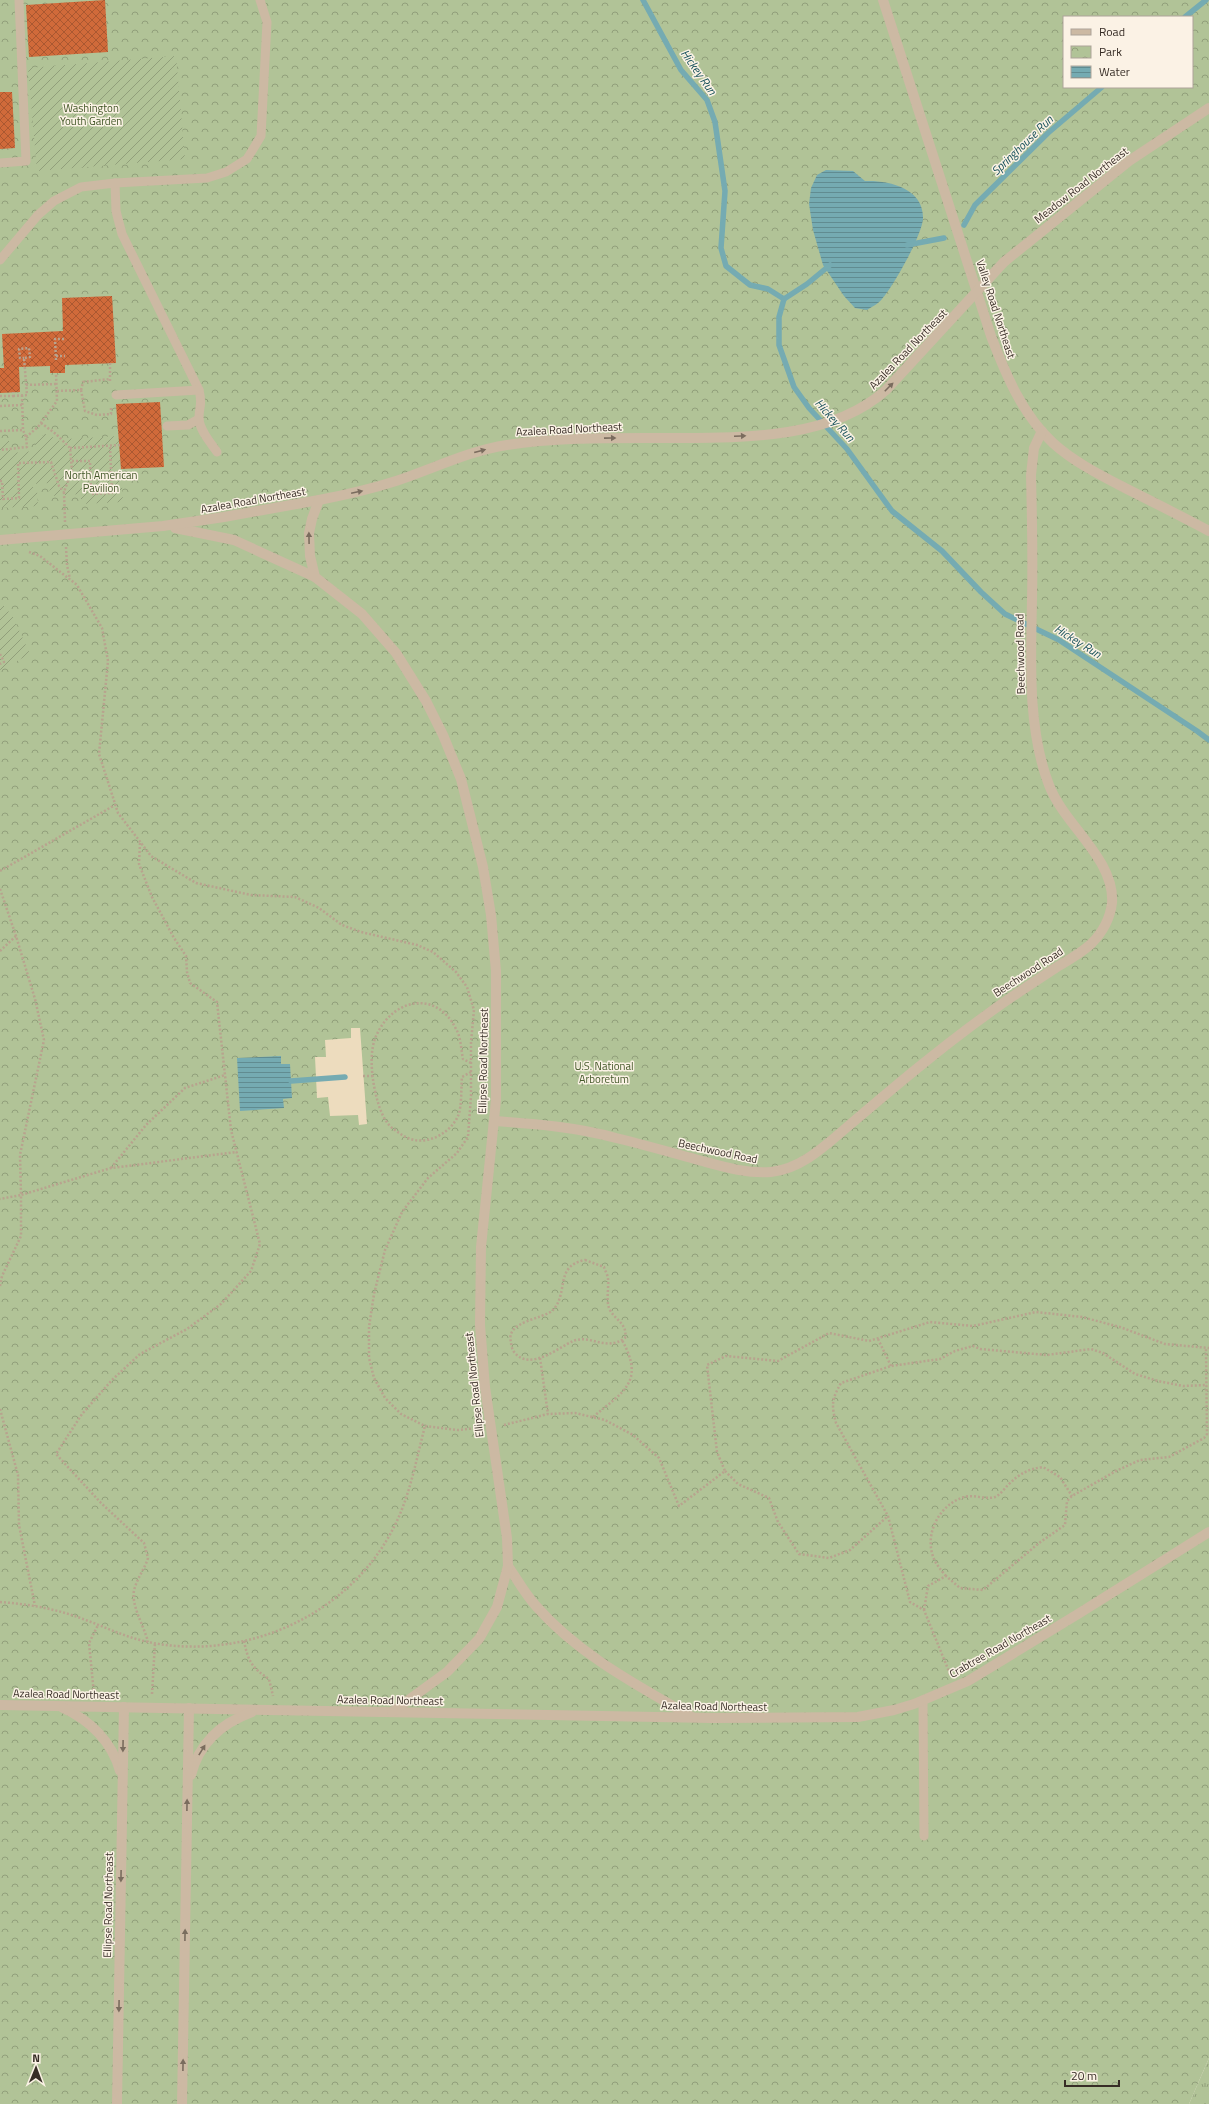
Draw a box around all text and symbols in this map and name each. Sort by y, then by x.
legend [1063,16,1193,88]
text: Road [1099,22,1125,41]
text: Park [1099,42,1122,61]
water label: Hickey Run [676,45,722,100]
text: Water [1099,62,1130,81]
park label: Washington Youth Garden [60,100,122,129]
water label: Springhouse Run [987,110,1058,180]
street label: Meadow Road Northeast [1030,143,1132,227]
street label: Valley Road Northeast [972,258,1020,361]
street label: Azalea Road Northeast [865,305,951,393]
one-way arrow [884,382,893,392]
water label: Hickey Run [810,394,860,447]
street label: Azalea Road Northeast [516,418,623,440]
one-way arrow [734,433,746,440]
one-way arrow [604,435,617,441]
one-way arrow [474,447,487,453]
park label: North American Pavilion [65,467,138,496]
street label: Azalea Road Northeast [199,483,307,517]
one-way arrow [351,488,364,494]
one-way arrow [306,532,312,545]
street label: Beechwood Road [1011,613,1029,694]
water label: Hickey Run [1051,619,1106,663]
street label: Beechwood Road [990,943,1066,1001]
street label: Ellipse Road Northeast [474,1008,492,1114]
park label: U.S. National Arboretum [574,1058,634,1087]
street label: Beechwood Road [677,1135,759,1167]
street label: Ellipse Road Northeast [461,1332,487,1438]
street label: Crabtree Road Northeast [946,1610,1054,1682]
street label: Azalea Road Northeast [13,1685,119,1703]
street label: Azalea Road Northeast [337,1691,443,1709]
street label: Azalea Road Northeast [661,1697,767,1715]
one-way arrow [120,1740,126,1753]
one-way arrow [198,1745,206,1756]
one-way arrow [184,1798,190,1811]
street label: Ellipse Road Northeast [99,1852,117,1958]
one-way arrow [118,1870,124,1883]
one-way arrow [182,1928,188,1941]
one-way arrow [116,2000,122,2013]
north arrow [16,2048,56,2088]
text: N [32,2050,40,2066]
one-way arrow [180,2058,186,2071]
scale bar [1065,2062,1119,2088]
text: 20 m [1071,2066,1097,2085]

